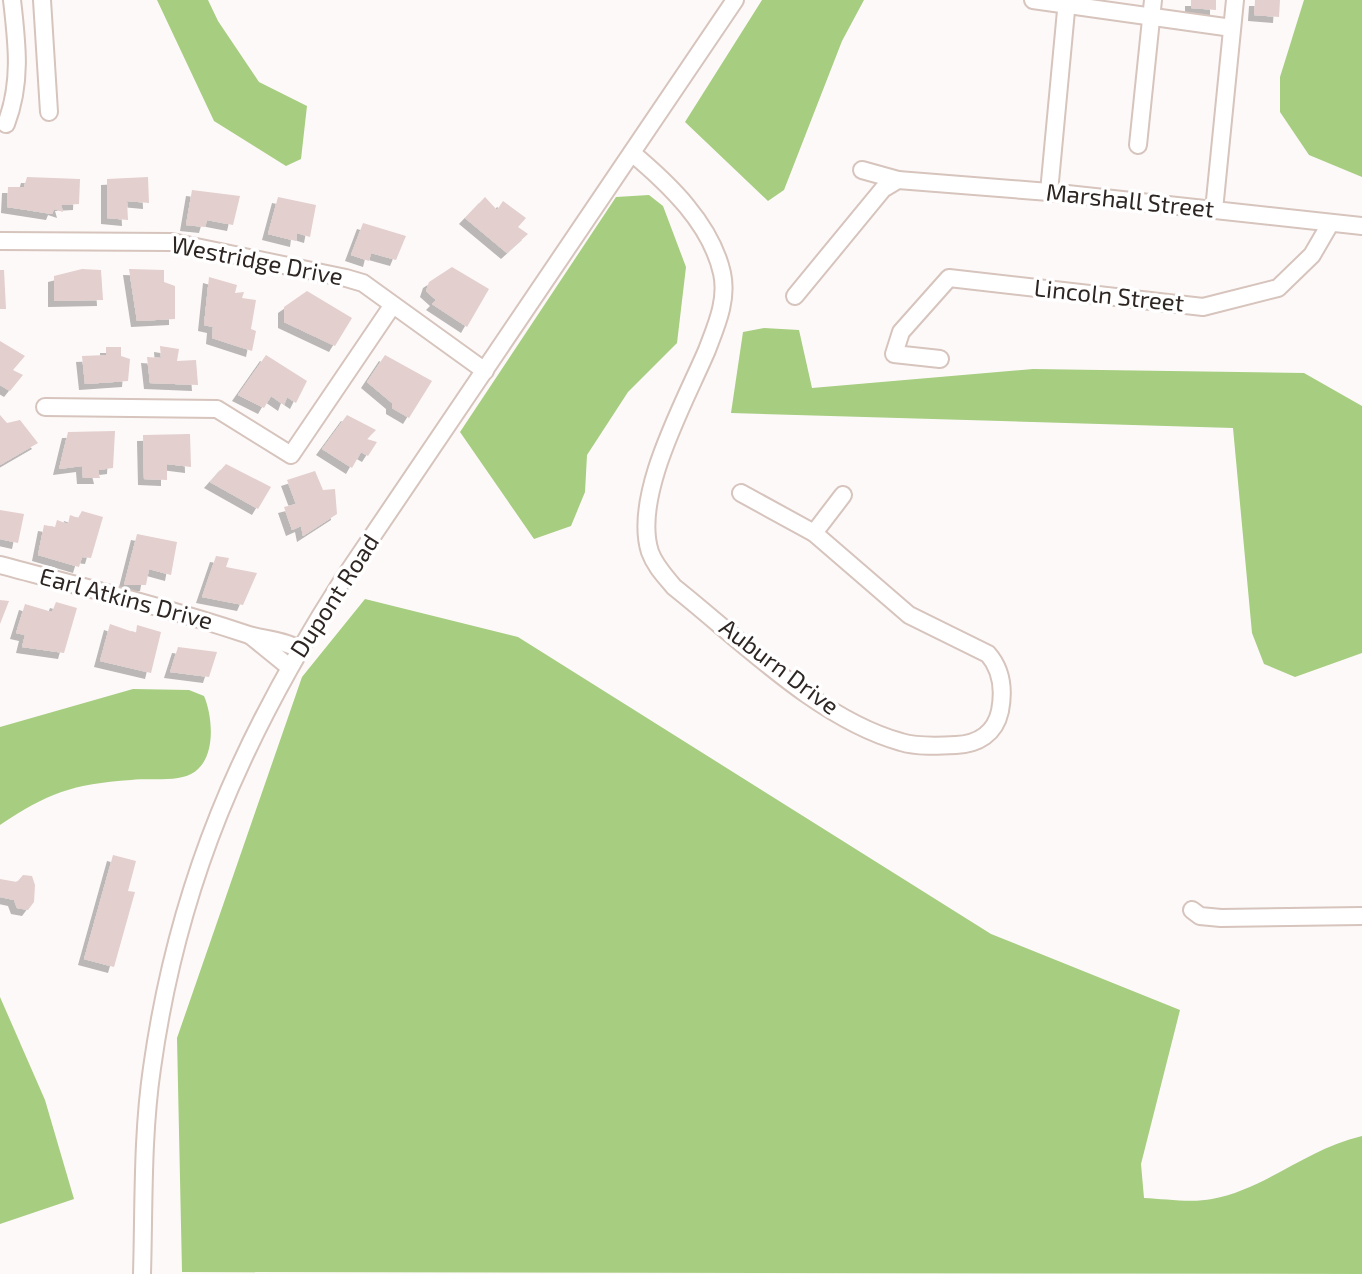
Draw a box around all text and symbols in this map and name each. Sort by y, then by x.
street label: Marshall Street [1045,176,1216,223]
street label: Westridge Drive [169,229,346,290]
street label: Lincoln Street [1033,272,1186,317]
street label: Dupont Road [283,528,384,662]
street label: Earl Atkins Drive [37,561,216,635]
street label: Auburn Drive [715,612,845,720]

